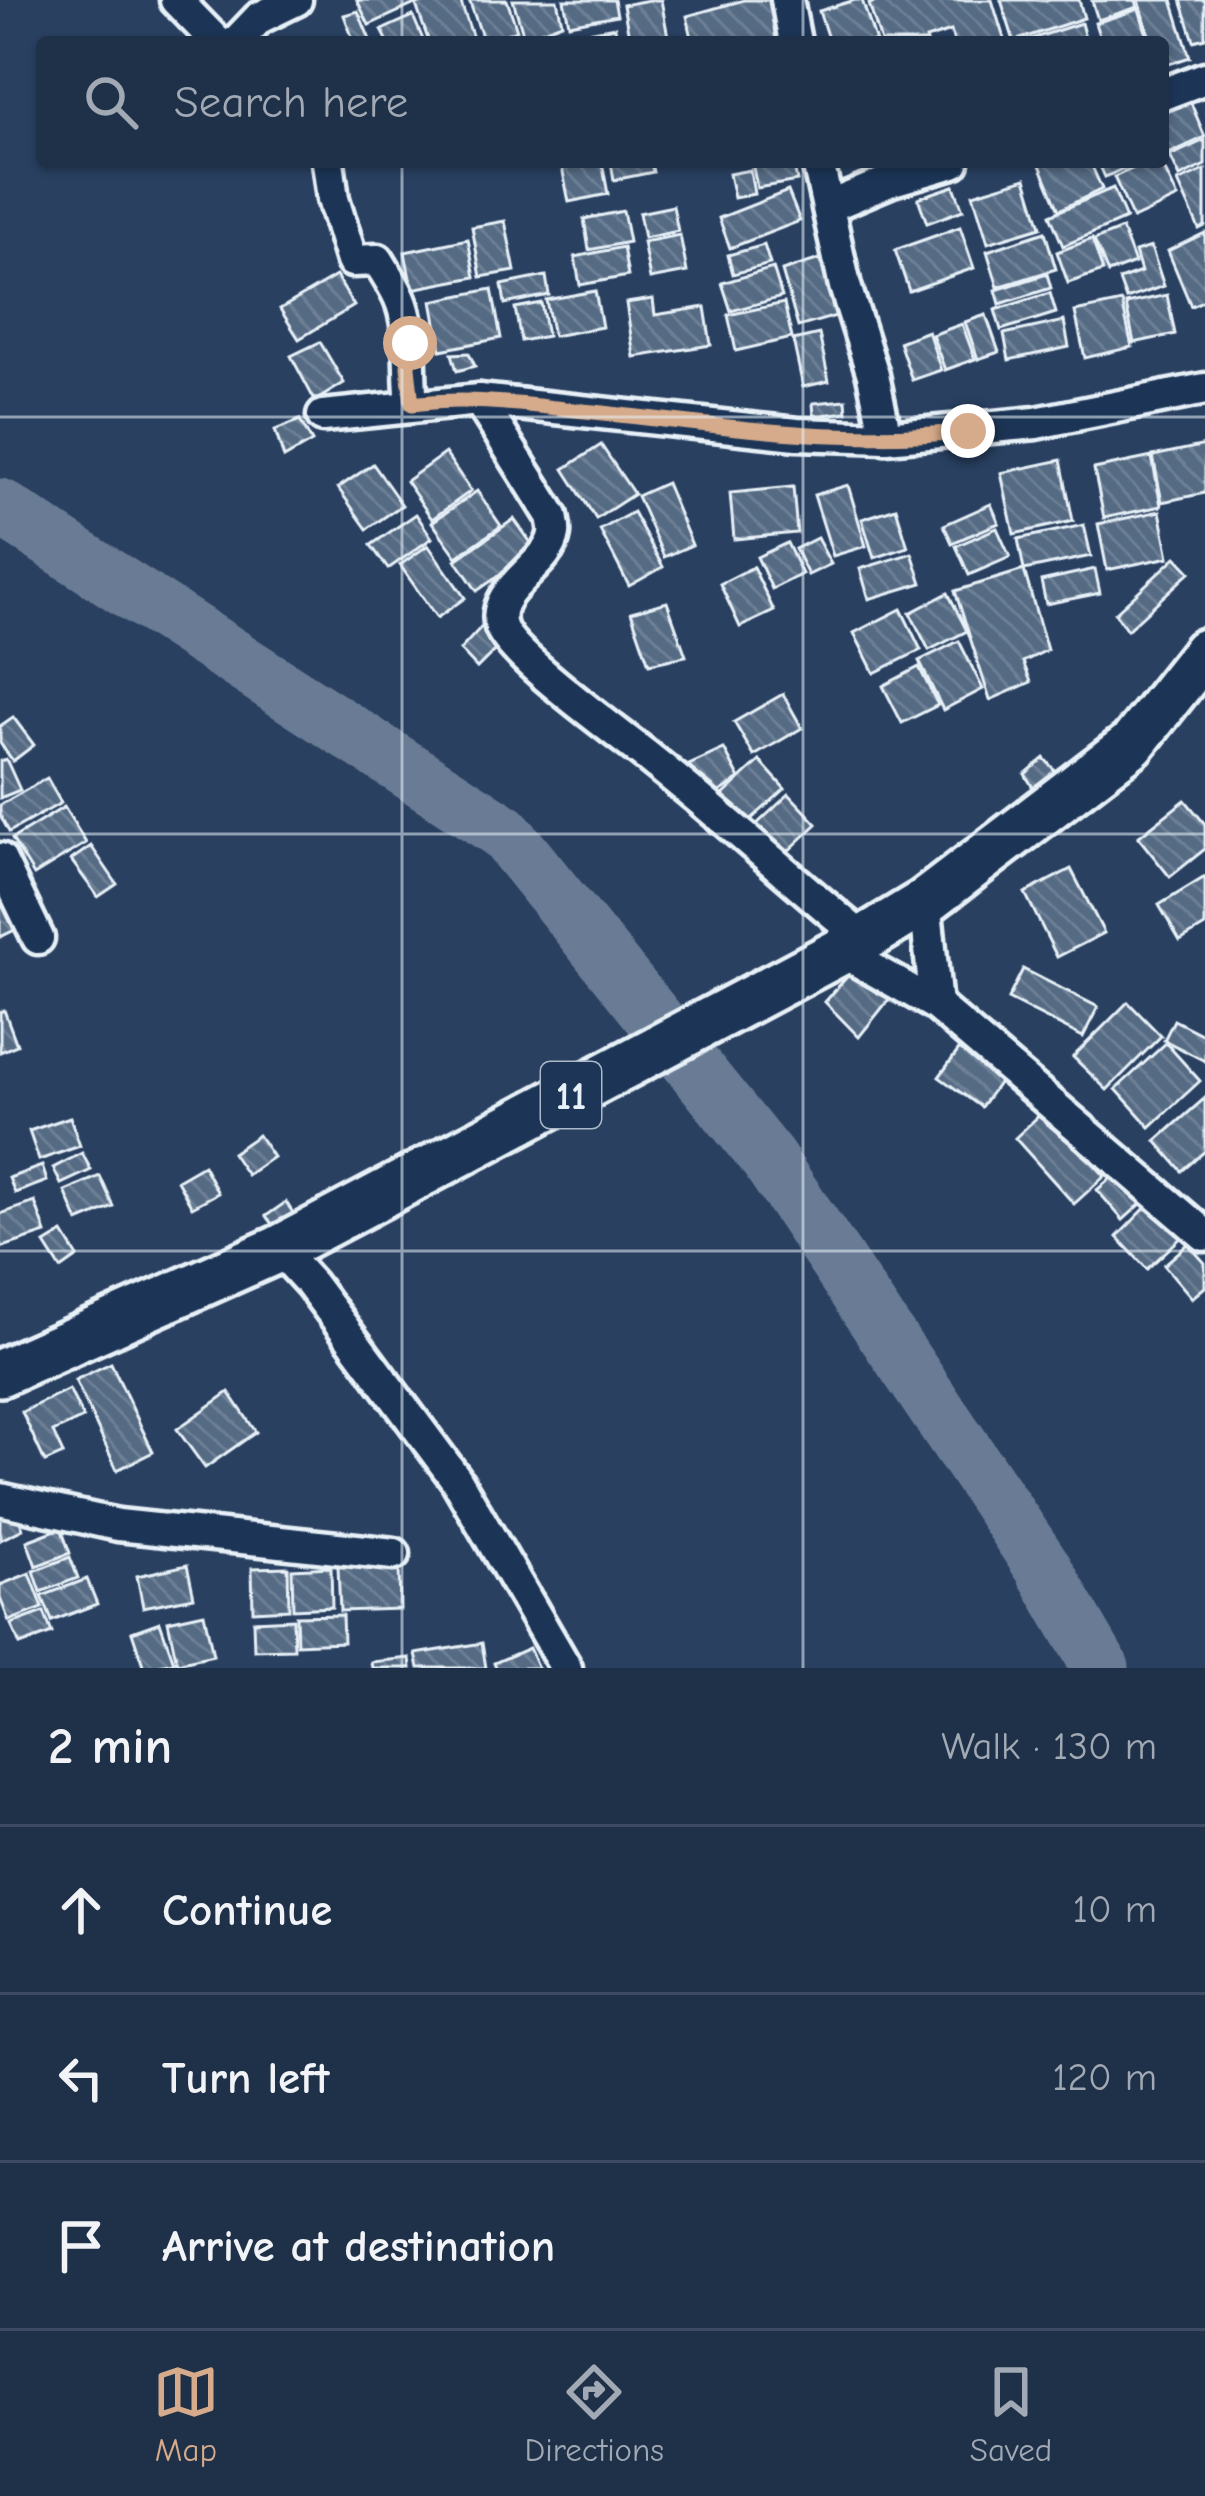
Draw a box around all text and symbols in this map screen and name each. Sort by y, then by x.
search box [36,36,1169,168]
icon: search [78,69,144,135]
text: Search here [174,76,408,128]
route start [383,316,437,370]
route end [941,404,995,458]
road number: 11 [541,1062,601,1128]
text: 2 min [48,1717,172,1776]
text: Walk · 130 m [941,1724,1157,1769]
icon: ahead [48,1877,114,1943]
text: Continue [162,1884,332,1936]
text: 10 m [1073,1887,1157,1932]
icon: left [48,2045,114,2111]
text: Turn left [162,2052,329,2104]
text: 120 m [1052,2055,1157,2100]
icon: arrive [48,2213,114,2279]
text: Arrive at destination [162,2220,555,2272]
tab: Map [153,2359,219,2469]
tab: Directions [525,2359,664,2469]
tab: Saved [970,2359,1052,2469]

